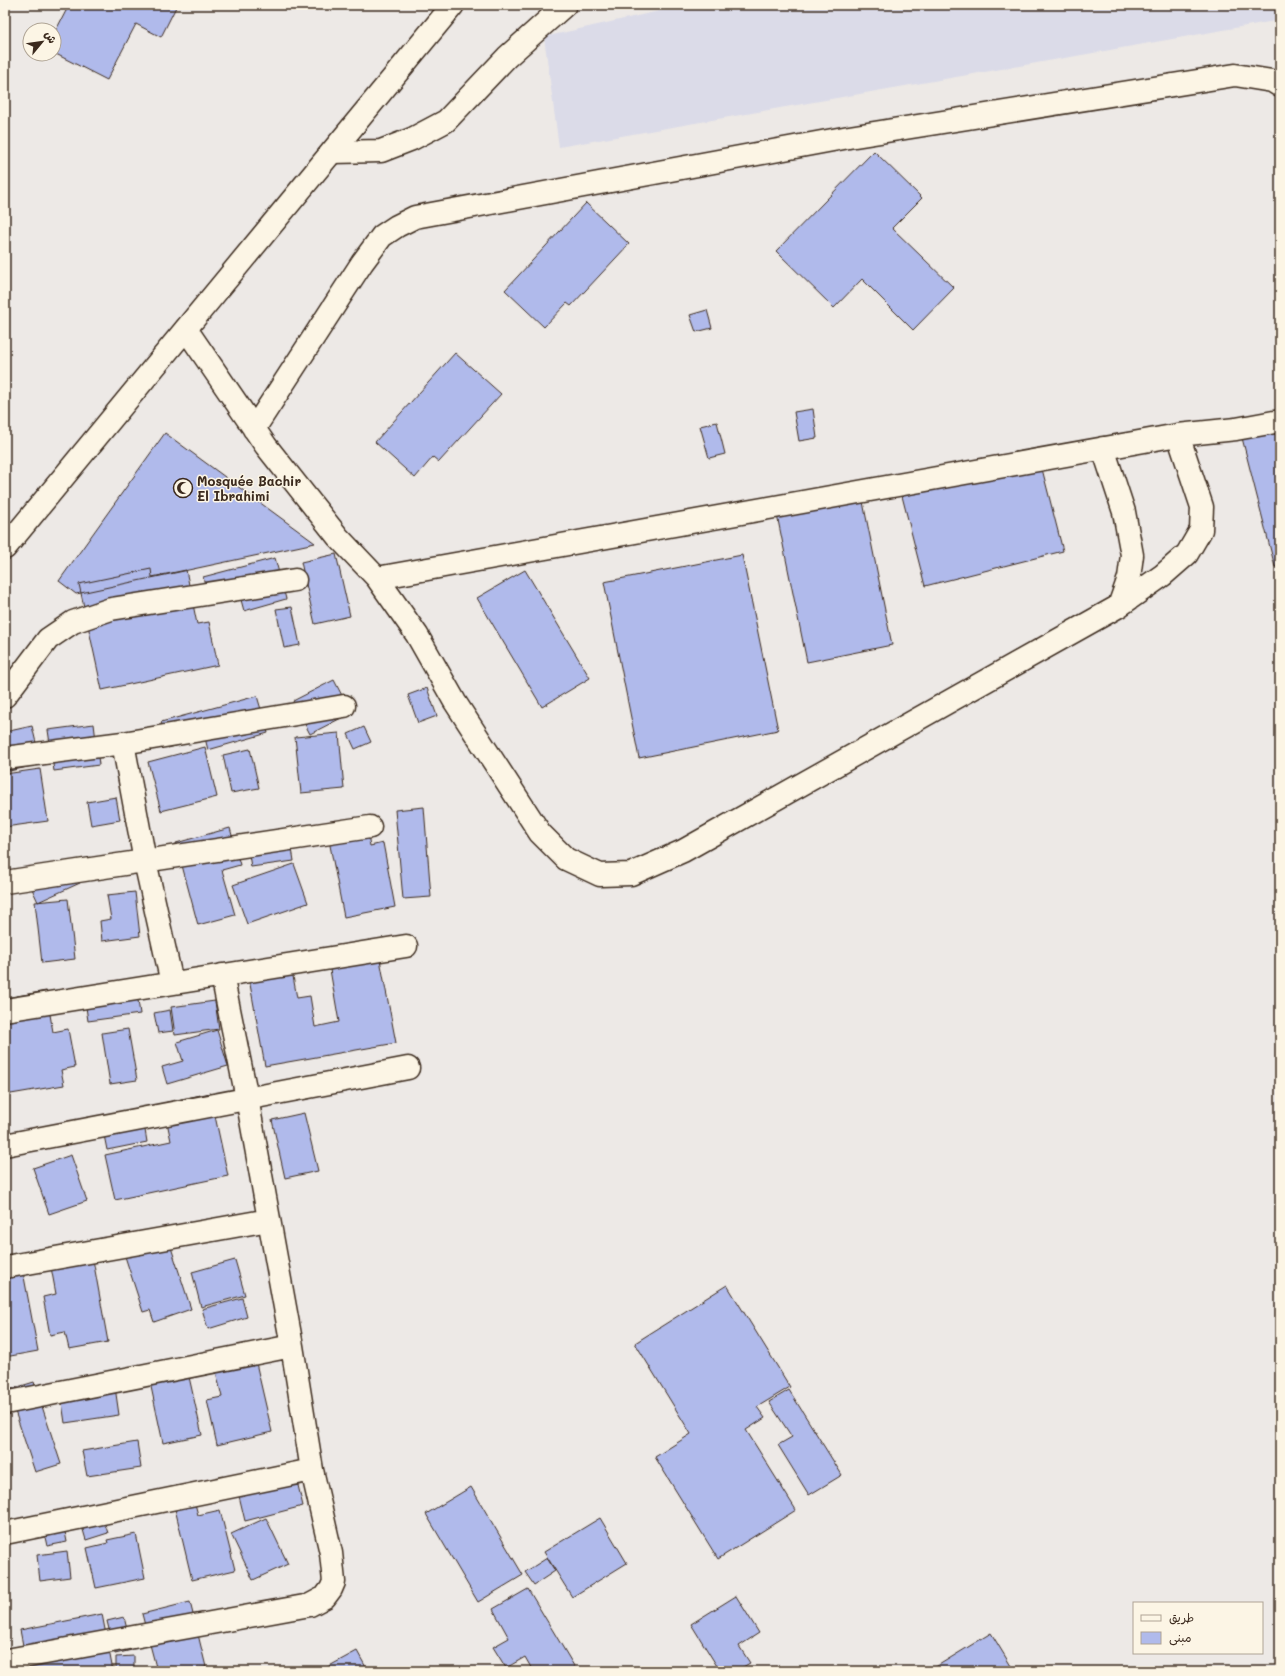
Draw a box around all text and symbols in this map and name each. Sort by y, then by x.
north arrow [22,22,62,62]
text: ش [42,28,61,46]
place label: Mosquée Bachir El Ibrahimi [197,472,301,504]
mosque icon: Mosquée Bachir El Ibrahimi [172,477,194,499]
legend [1133,1602,1263,1654]
text: طريق [1169,1609,1194,1625]
text: مبنى [1169,1629,1192,1646]

